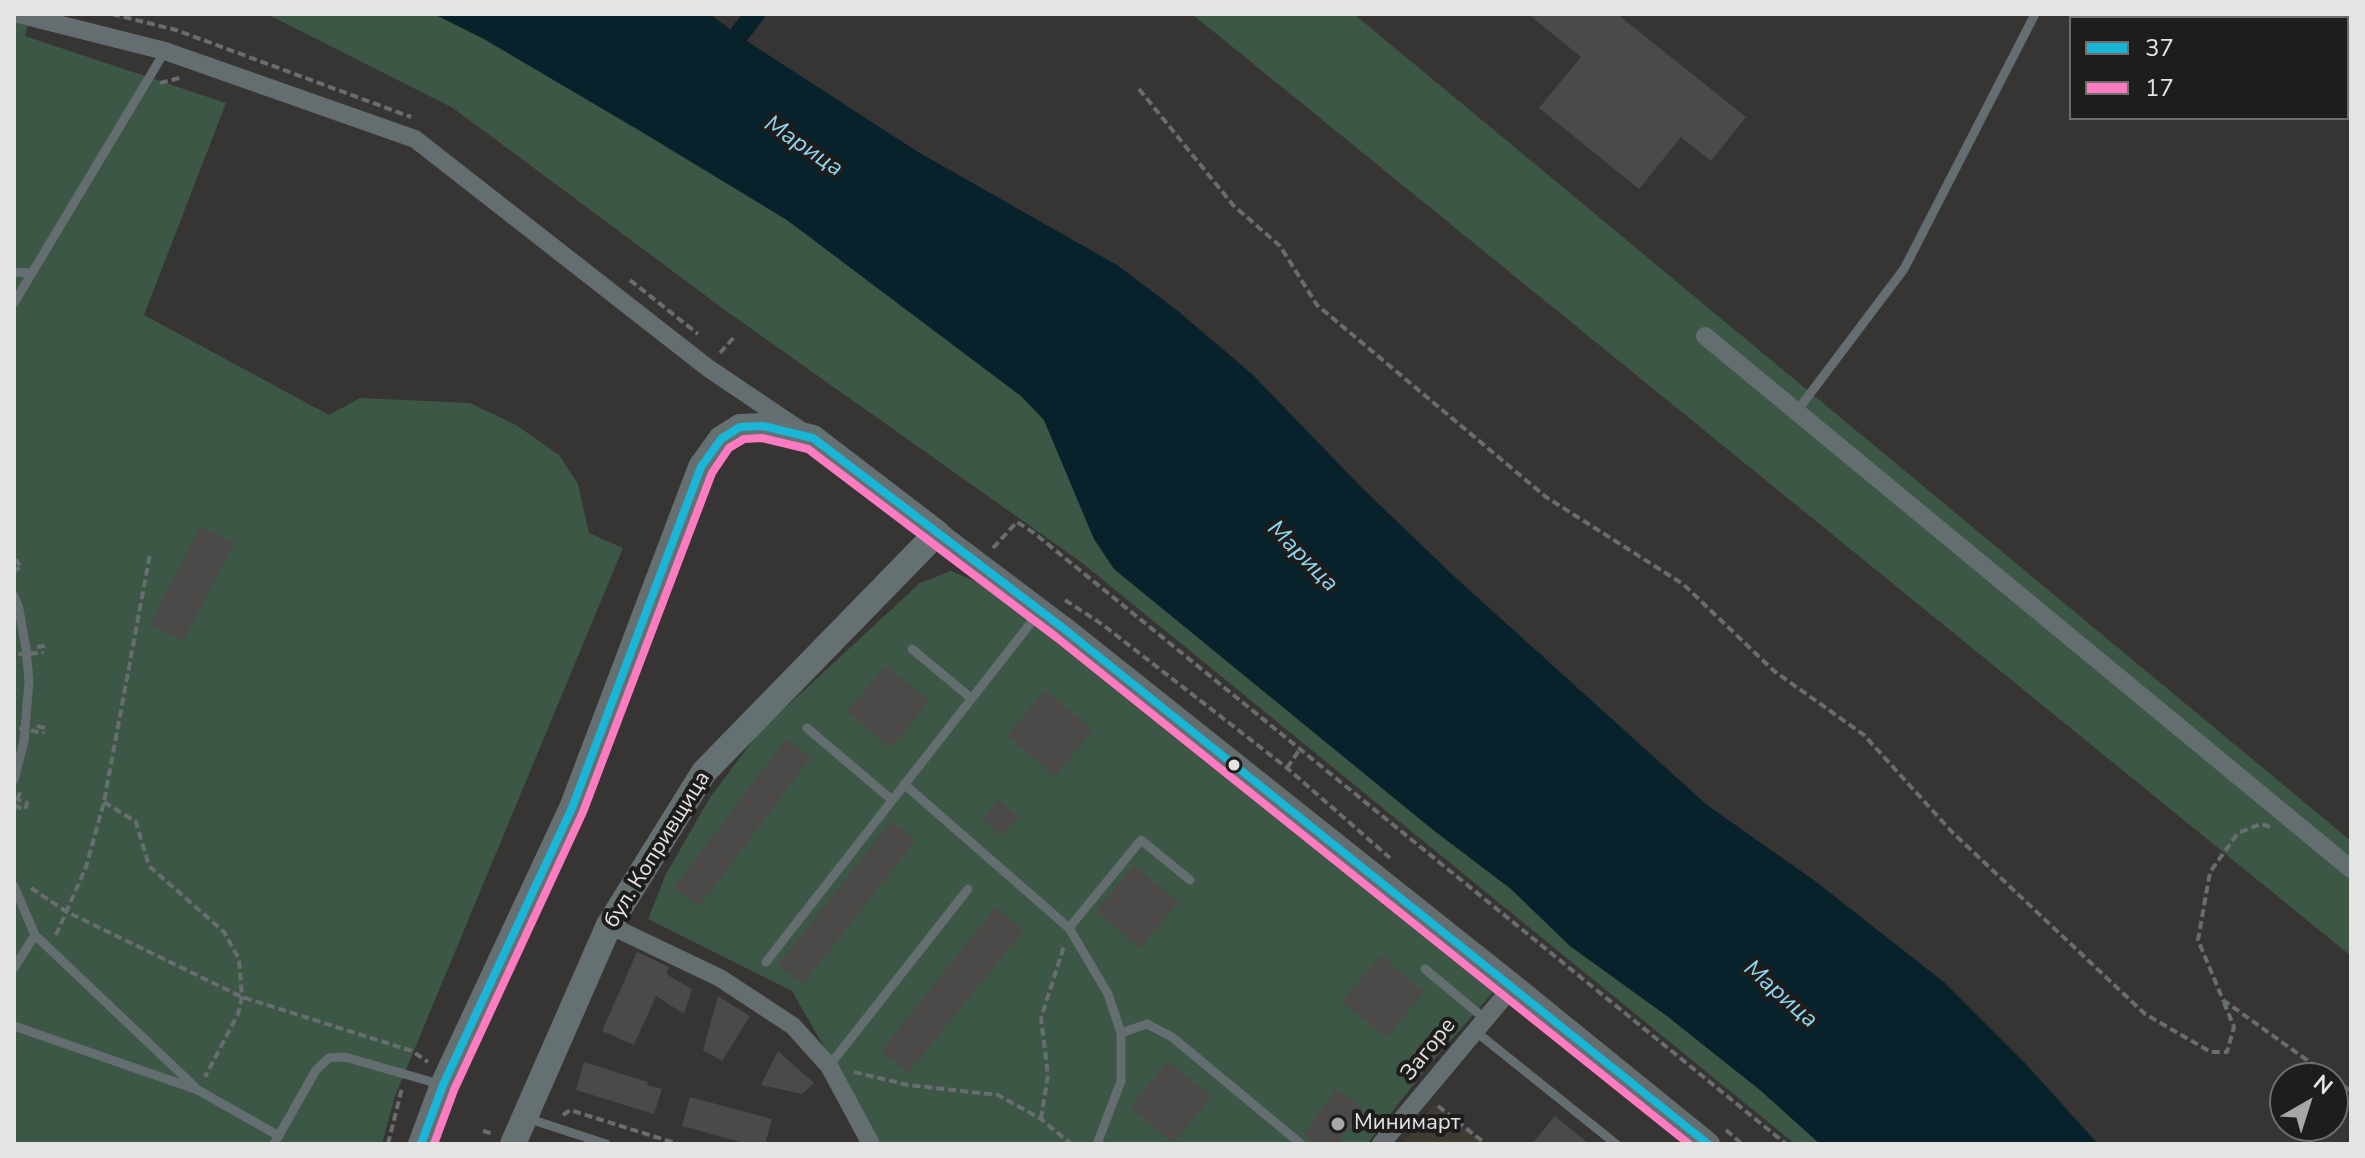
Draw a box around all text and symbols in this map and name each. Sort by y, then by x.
legend [2069,16,2349,120]
text: 37 [2145,32,2174,64]
text: 17 [2145,72,2174,104]
water label: Марица [758,110,848,184]
water label: Марица [1260,515,1344,599]
unlabelled marker [1226,757,1242,773]
street label: бул. Копривщица [599,767,717,933]
water label: Марица [1737,955,1823,1035]
street label: Загоре [1396,1013,1462,1087]
north arrow [2269,1062,2349,1142]
text: N [2307,1068,2339,1102]
place label: Минимарт [1354,1111,1461,1137]
marker: Минимарт [1329,1115,1347,1133]

